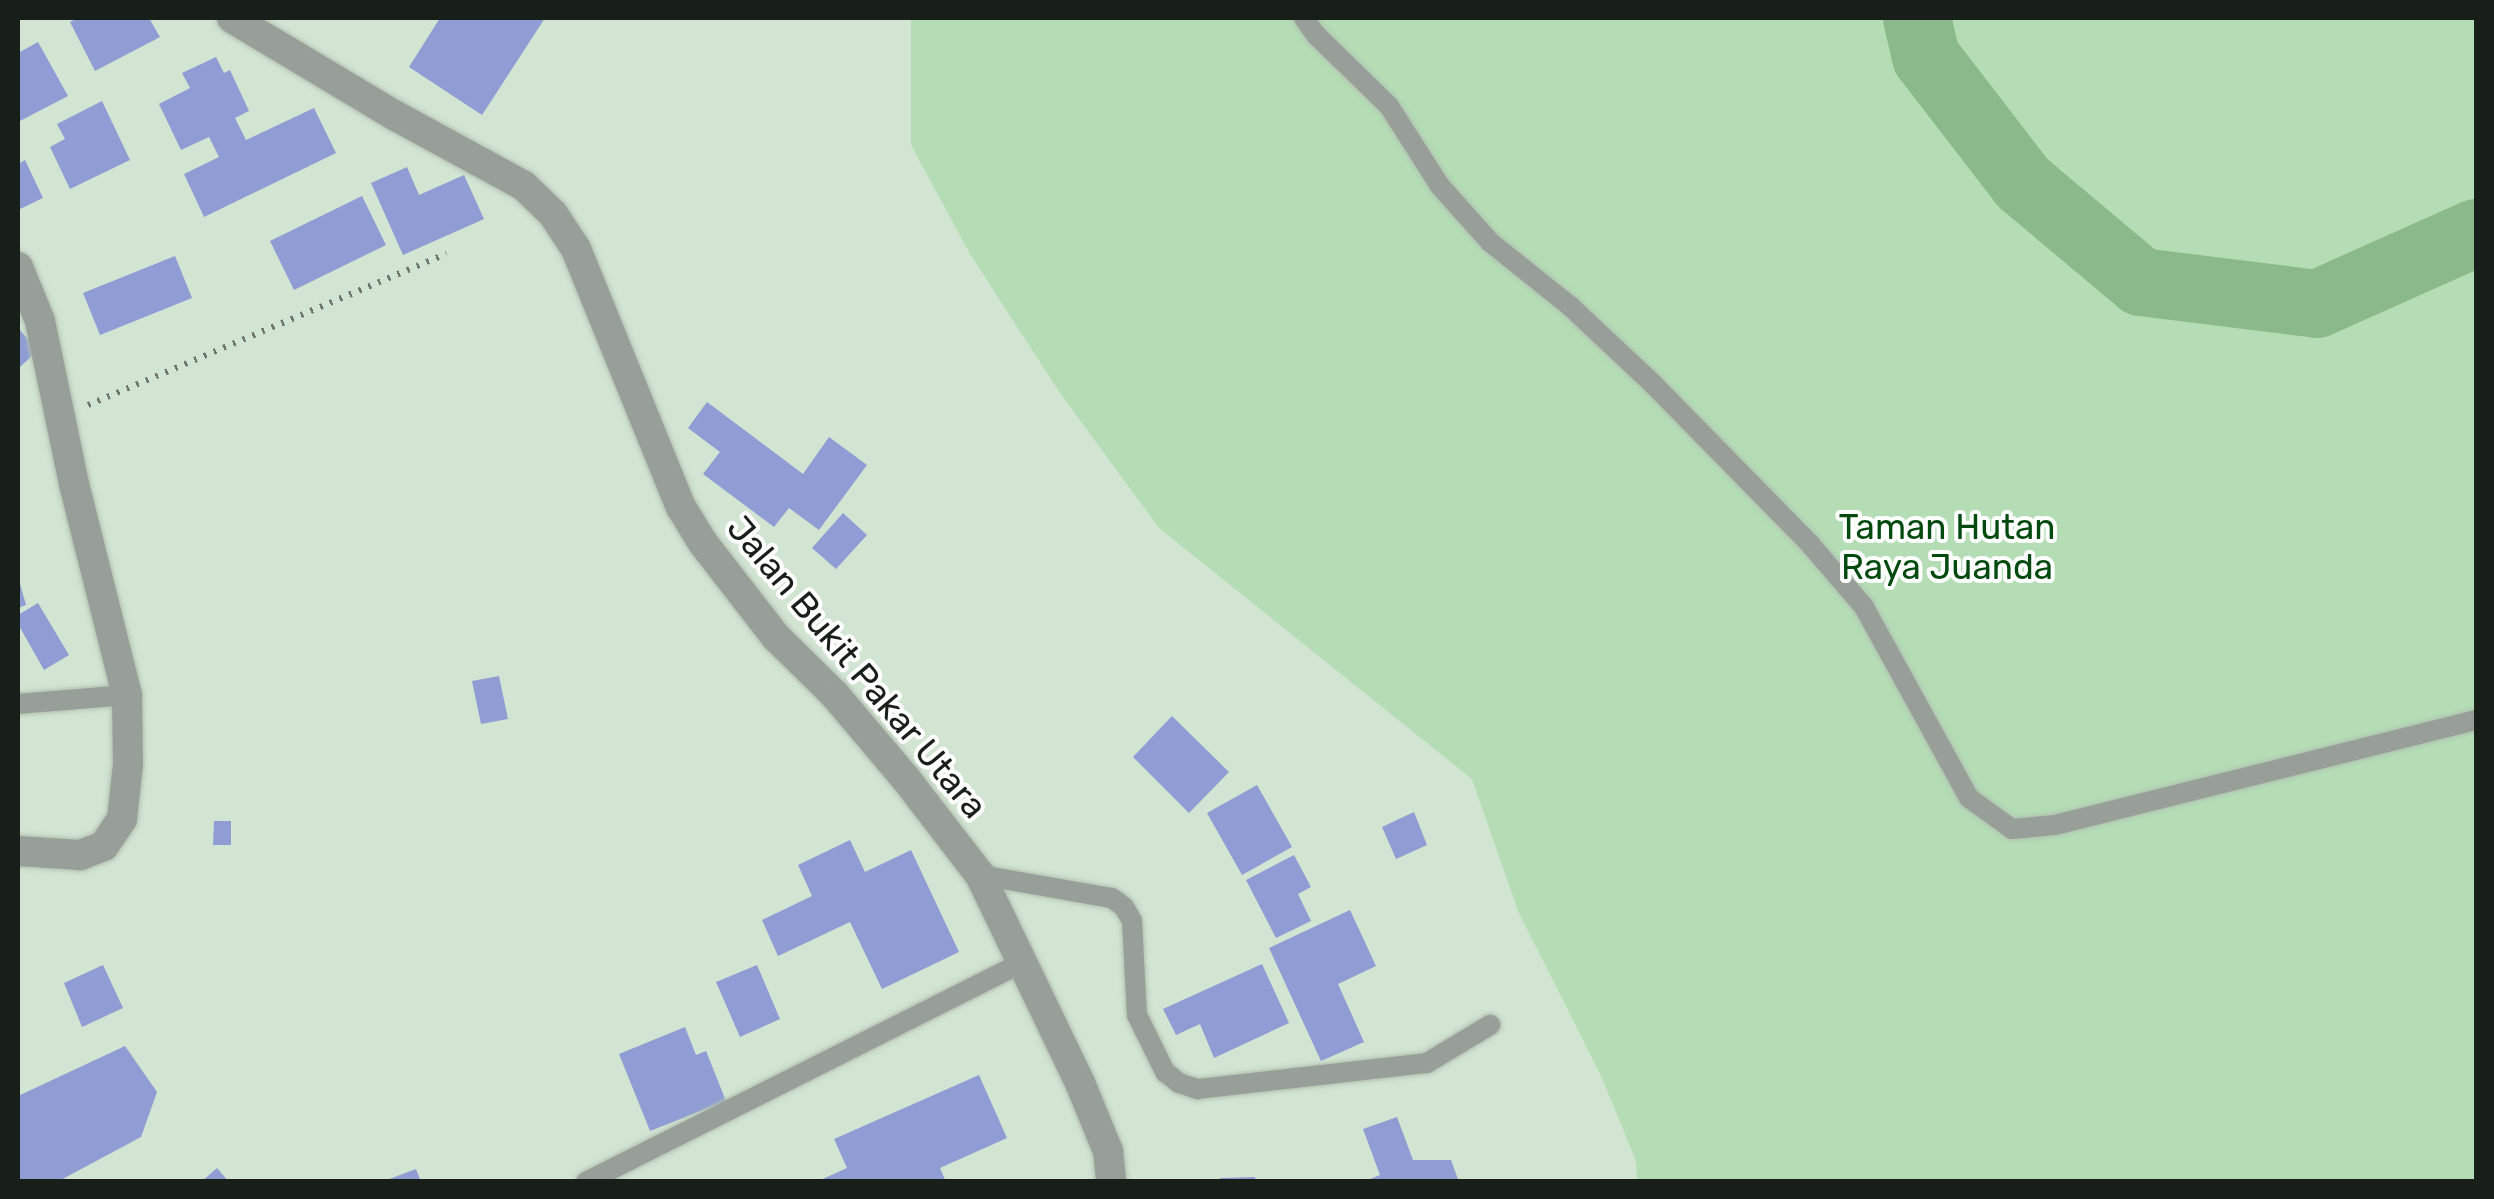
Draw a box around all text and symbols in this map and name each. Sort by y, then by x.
park label: Taman Hutan Raya Juanda [1839,506,2055,588]
street label: Jalan Bukit Pakar Utara [718,507,996,827]

